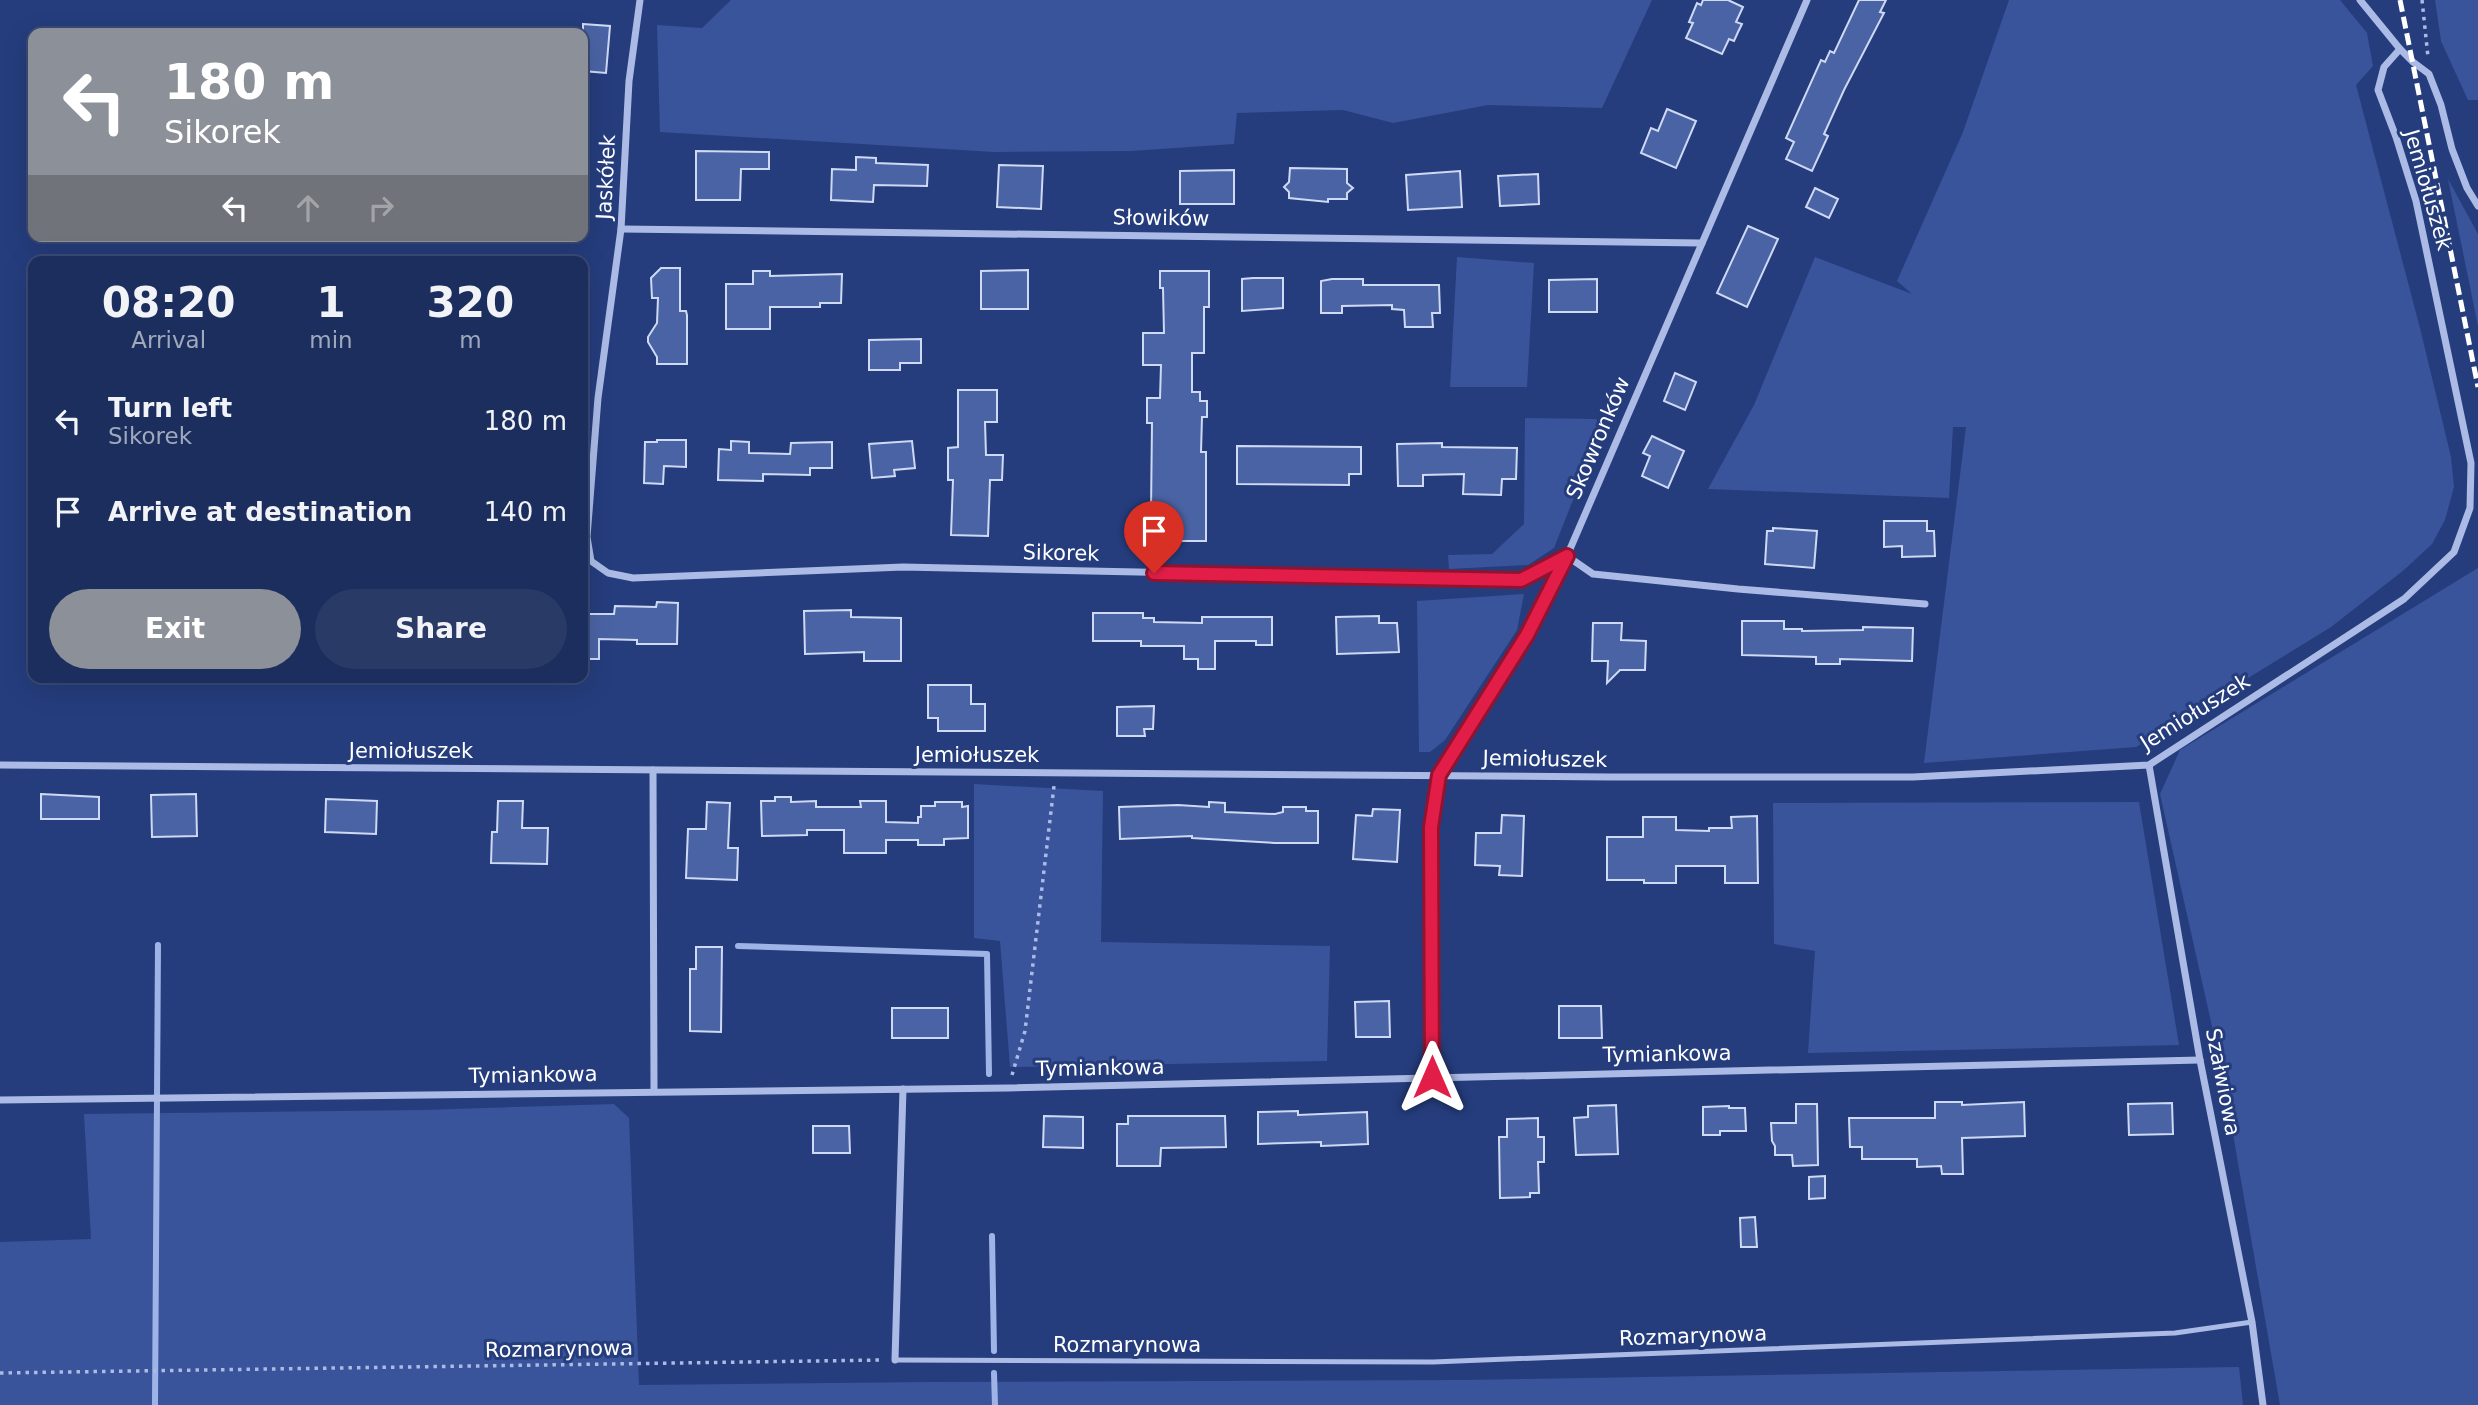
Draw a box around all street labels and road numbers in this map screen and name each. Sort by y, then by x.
street label: Jemiołuszek [2399,125,2457,254]
street label: Jaskółek [592,133,620,222]
street label: Słowików [1113,205,1209,231]
street label: Skowronków [1561,373,1635,503]
street label: Sikorek [1022,540,1100,566]
street label: Jemiołuszek [2134,668,2255,756]
street label: Jemiołuszek [347,739,474,763]
street label: Jemiołuszek [913,743,1040,767]
street label: Jemiołuszek [1481,746,1608,772]
street label: Szałwiowa [2201,1026,2245,1138]
street label: Tymiankowa [1601,1041,1732,1067]
street label: Tymiankowa [1034,1055,1165,1081]
street label: Tymiankowa [467,1062,598,1088]
street label: Rozmarynowa [1619,1321,1767,1351]
street label: Rozmarynowa [1053,1333,1201,1357]
street label: Rozmarynowa [485,1336,633,1362]

